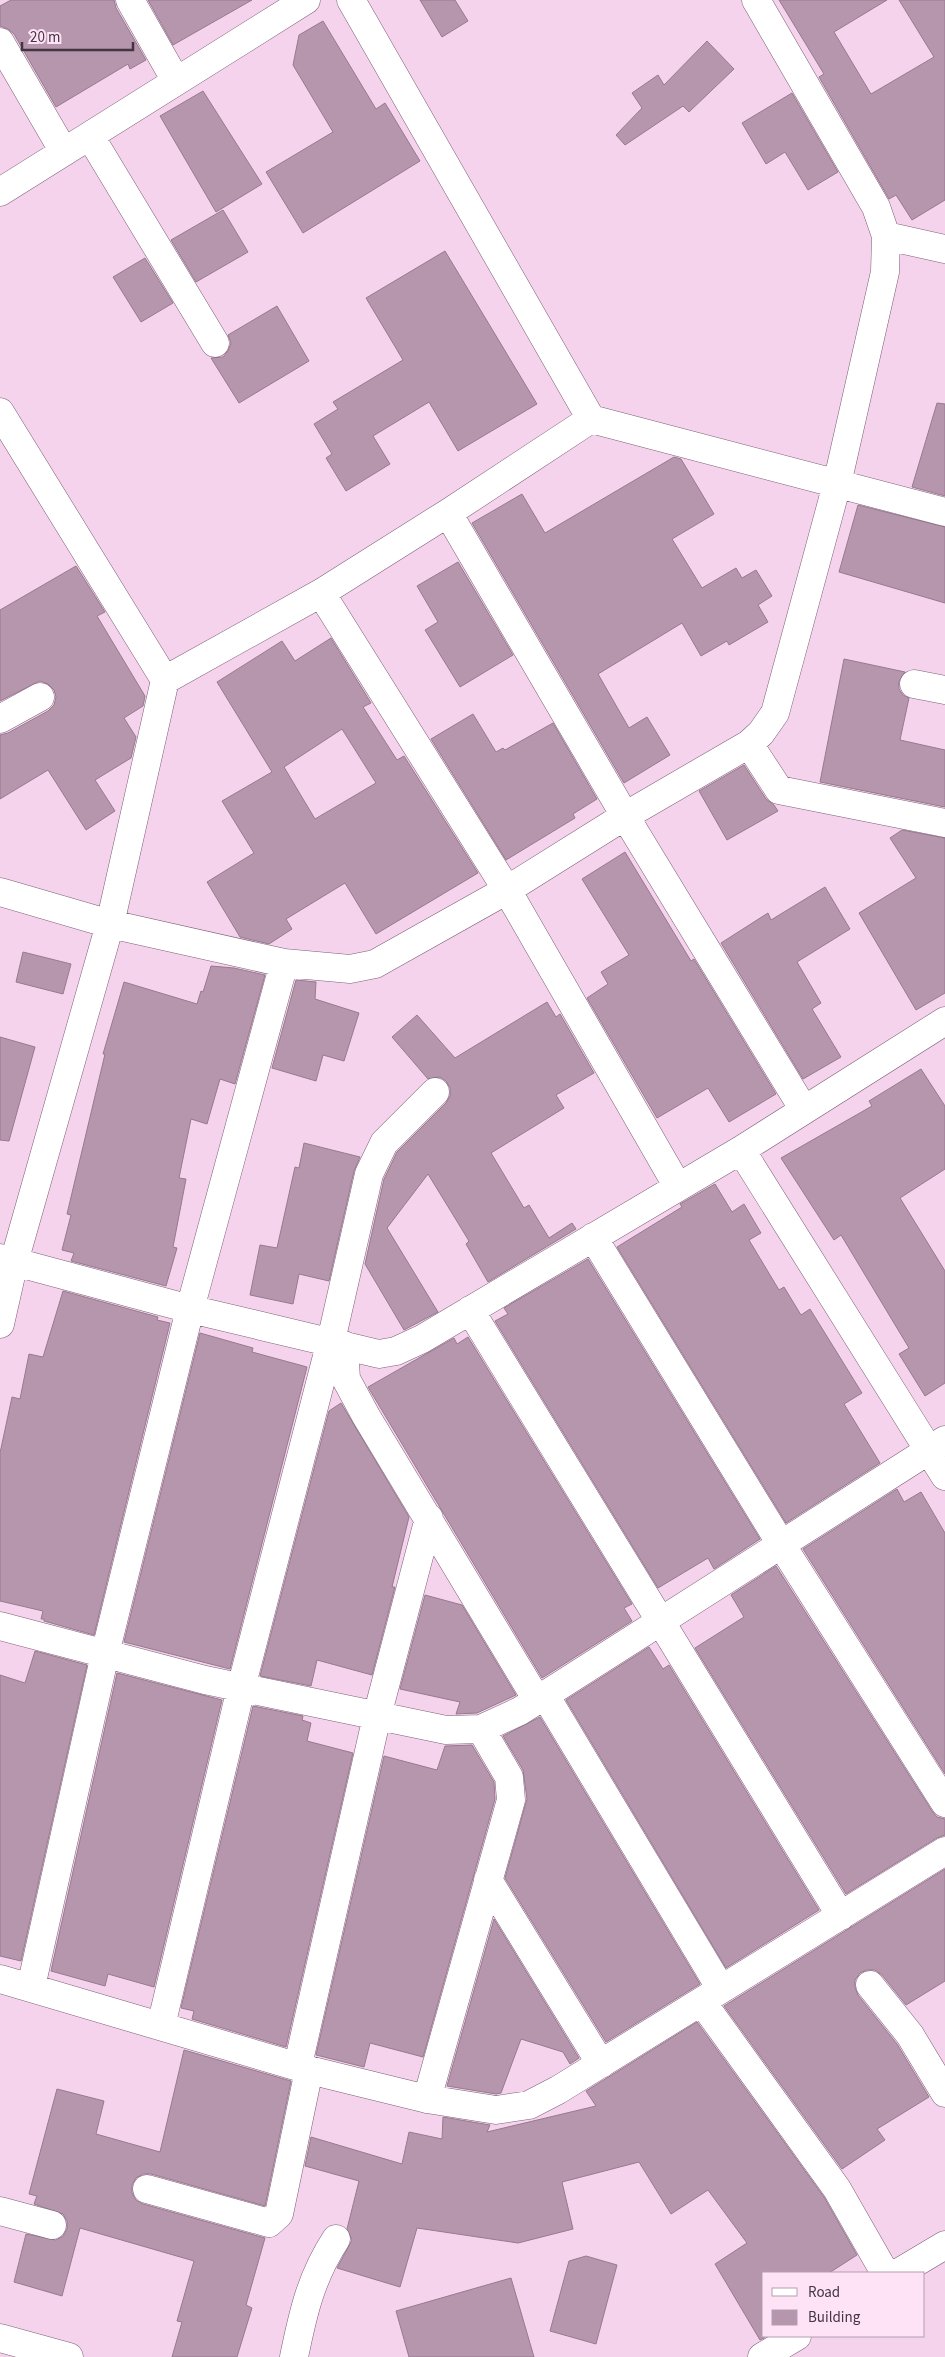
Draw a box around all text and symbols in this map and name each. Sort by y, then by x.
scale bar [22,20,134,52]
text: 20 m [30,27,60,48]
legend [762,2272,925,2337]
text: Road [808,2282,840,2303]
text: Building [808,2307,861,2328]

